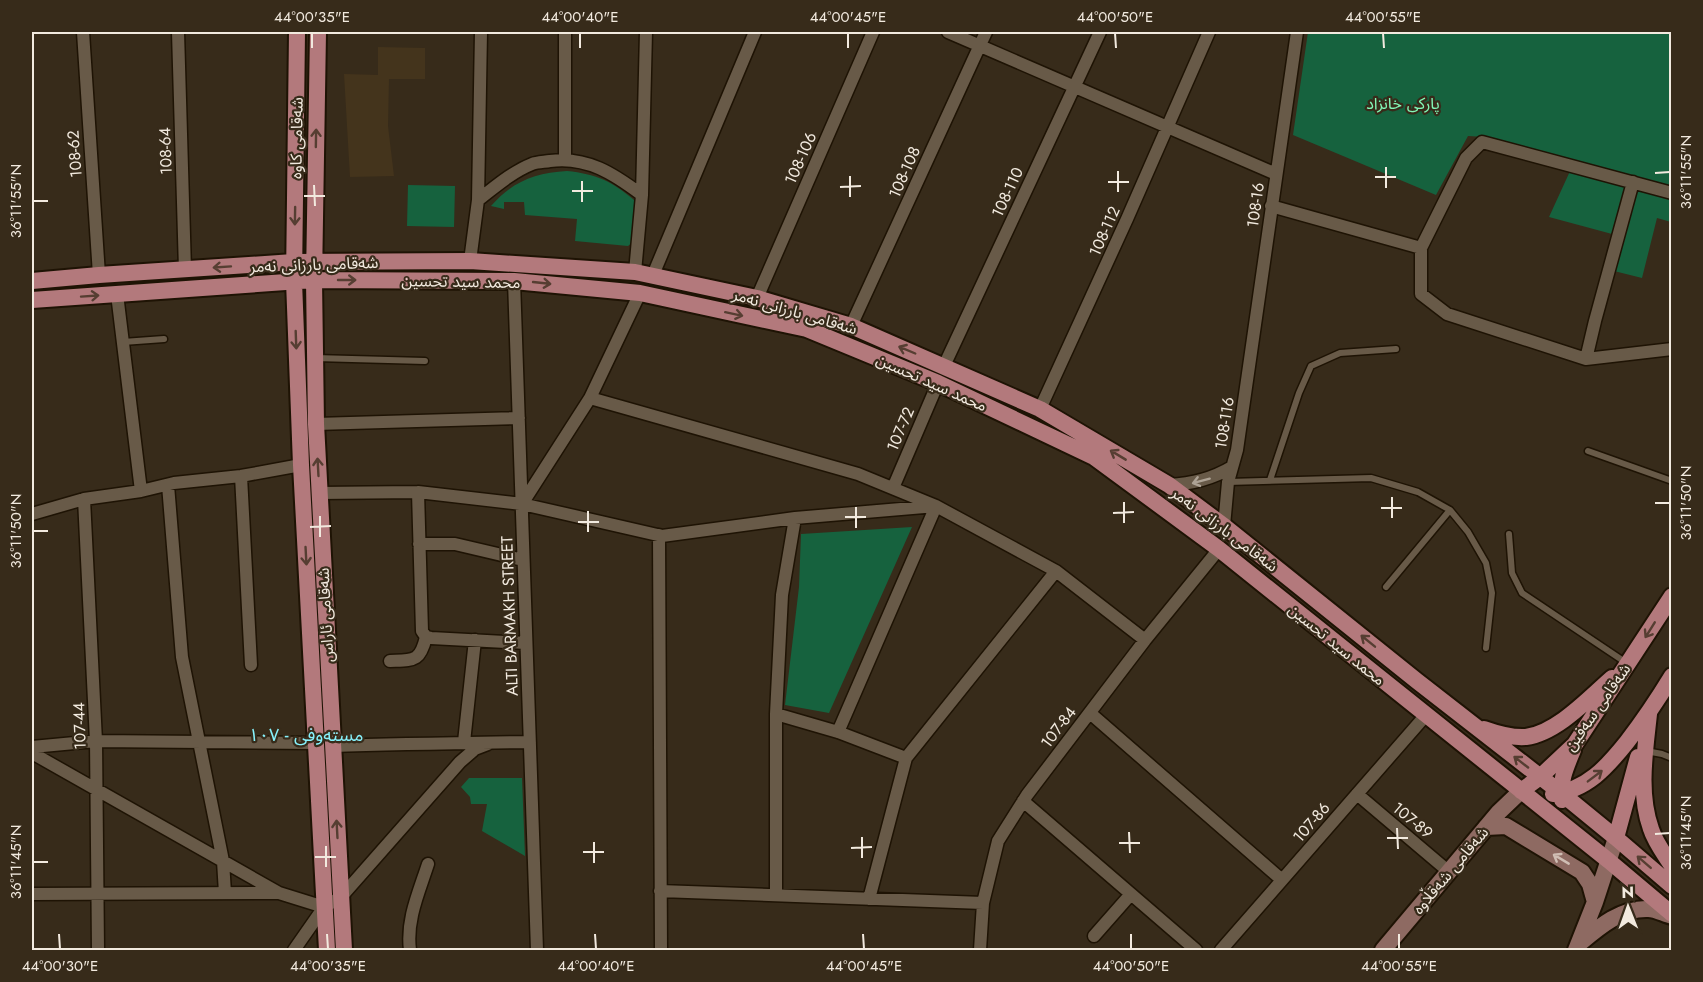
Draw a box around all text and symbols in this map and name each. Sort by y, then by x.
text: 44°00'35"E [274,6,350,28]
text: 44°00'40"E [542,6,618,28]
text: 44°00'45"E [810,6,886,28]
text: 44°00'50"E [1077,6,1153,28]
text: 44°00'55"E [1345,6,1421,28]
park label: پارکی خانزاد [1366,92,1440,115]
street label: شەقامی کاوە [284,97,309,179]
street label: 108-64 [153,127,178,175]
one-way arrow [310,128,322,148]
street label: 108-106 [779,128,822,188]
street label: 108-62 [61,130,88,178]
text: 36°11'55"N [1675,135,1697,209]
street label: 108-108 [883,143,926,202]
street label: 108-110 [986,163,1029,221]
text: 36°11'55"N [5,164,27,238]
street label: 108-16 [1241,181,1270,229]
street label: 108-112 [1083,203,1126,260]
one-way arrow [289,205,301,225]
street label: شەقامی بارزانی نەمر [248,251,379,278]
one-way arrow [213,262,233,273]
street label: محمد سید تحسین [401,269,521,294]
one-way arrow [337,274,357,286]
one-way arrow [532,278,552,289]
street label: شەقامی بارزانی نەمر [729,282,860,340]
one-way arrow [79,290,99,301]
one-way arrow [725,308,744,320]
one-way arrow [291,329,302,349]
one-way arrow [898,344,916,355]
street label: محمد سید تحسین [873,348,991,417]
street label: 108-116 [1209,395,1240,451]
street label: 107-72 [881,403,920,455]
one-way arrow [1110,449,1127,461]
one-way arrow [312,457,323,477]
text: 36°11'50"N [1675,466,1697,540]
one-way arrow [1192,475,1211,487]
street label: شەقامی بارزانی نەمر [1165,481,1283,577]
text: 36°11'50"N [5,494,27,568]
street label: ALTI BARMAKH STREET [495,535,524,696]
one-way arrow [300,545,311,565]
street label: شەقامی ئاراس [312,567,339,663]
street label: محمد سید تحسین [1283,598,1390,691]
one-way arrow [1644,621,1656,638]
one-way arrow [1360,635,1376,648]
street label: شەقامی سەفین [1559,659,1636,756]
street label: 107-44 [67,702,92,750]
street label: 107-84 [1035,702,1082,753]
district label: مستەوفی - ١٠٧ [248,722,364,748]
one-way arrow [1513,756,1529,769]
one-way arrow [1587,770,1603,782]
text: 36°11'45"N [1675,796,1697,870]
street label: 107-86 [1287,797,1335,847]
street label: 107-89 [1387,797,1438,844]
one-way arrow [331,820,342,840]
street label: شەقامی شەقڵاوە [1407,821,1494,919]
text: 36°11'45"N [5,825,27,899]
one-way arrow [1553,853,1570,865]
one-way arrow [1637,855,1652,869]
north arrow [1598,877,1658,937]
text: N [1621,881,1634,904]
text: 44°00'30"E [22,955,98,977]
text: 44°00'35"E [290,955,366,977]
text: 44°00'40"E [558,955,634,977]
text: 44°00'45"E [826,955,902,977]
text: 44°00'50"E [1093,955,1169,977]
text: 44°00'55"E [1361,955,1437,977]

